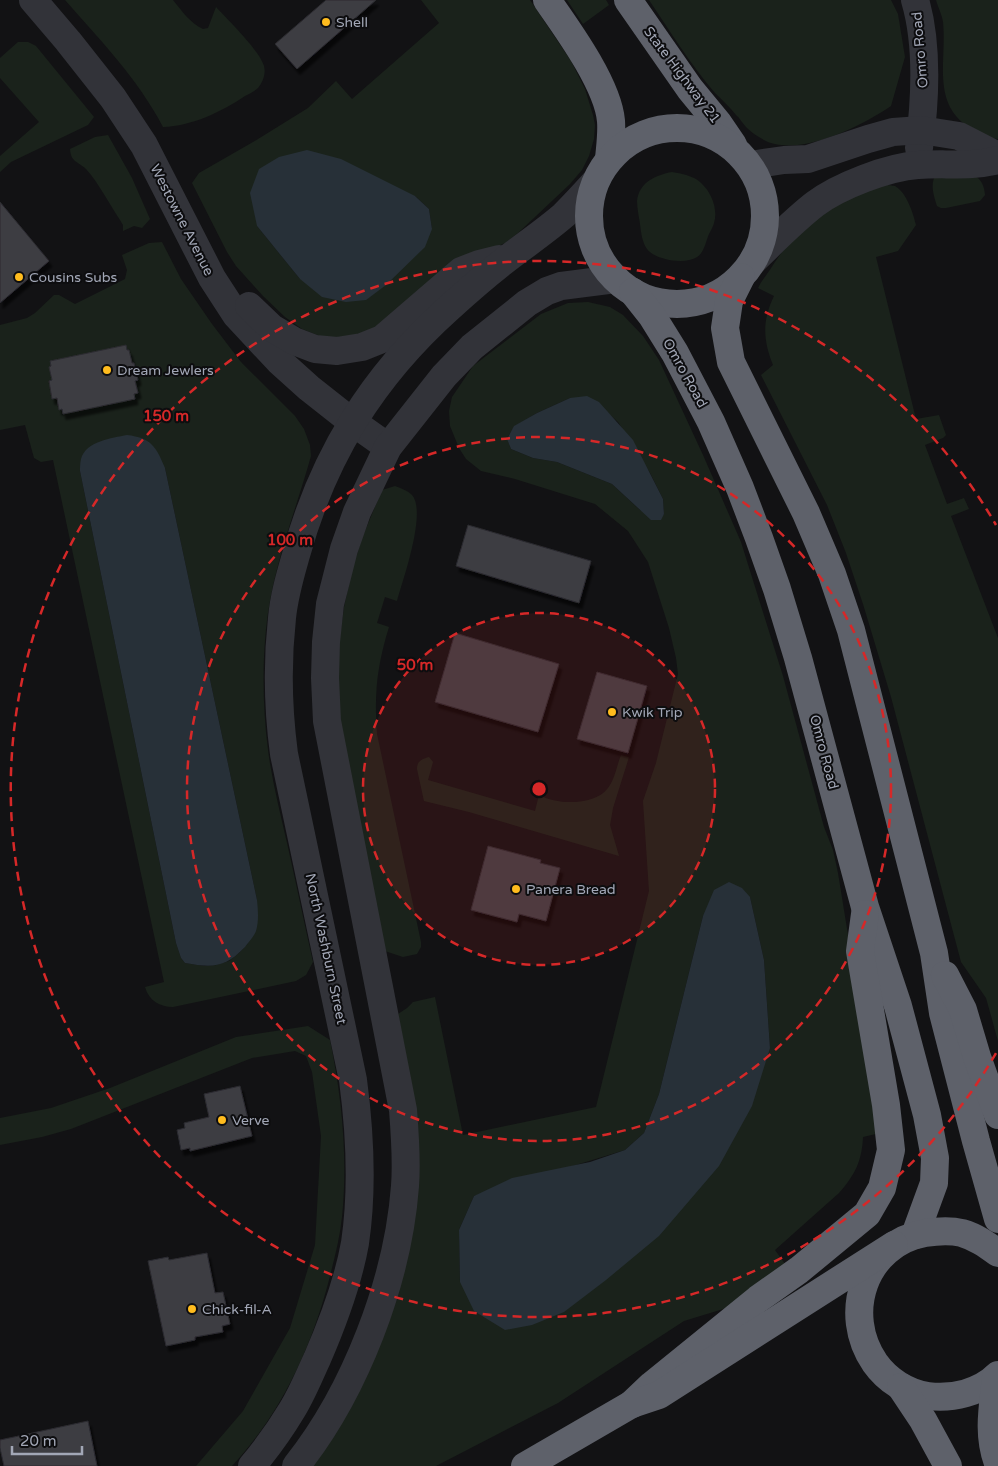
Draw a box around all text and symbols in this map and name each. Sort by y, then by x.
street label: Omro Road [908,11,932,89]
place label: Shell [336,14,368,31]
marker: Shell [320,16,332,28]
street label: State Highway 21 [640,23,724,127]
street label: Westowne Avenue [146,161,218,279]
place label: Cousins Subs [29,269,117,286]
marker: Cousins Subs [13,271,25,283]
street label: Omro Road [659,335,711,411]
place label: Dream Jewlers [117,362,214,379]
marker: Dream Jewlers [101,364,113,376]
text: 150 m [143,407,189,425]
text: 100 m [267,531,313,549]
text: 50 m [397,656,433,674]
place label: Kwik Trip [622,704,683,721]
marker: Kwik Trip [606,706,618,718]
street label: Omro Road [806,713,842,791]
centre of rings [530,780,548,798]
street label: North Washburn Street [302,872,350,1027]
place label: Panera Bread [526,881,616,898]
marker: Panera Bread [510,883,522,895]
place label: Verve [232,1112,270,1129]
marker: Verve [216,1114,228,1126]
place label: Chick-fil-A [202,1301,272,1318]
marker: Chick-fil-A [186,1303,198,1315]
scale bar [12,1424,82,1456]
text: 20 m [20,1432,57,1450]

